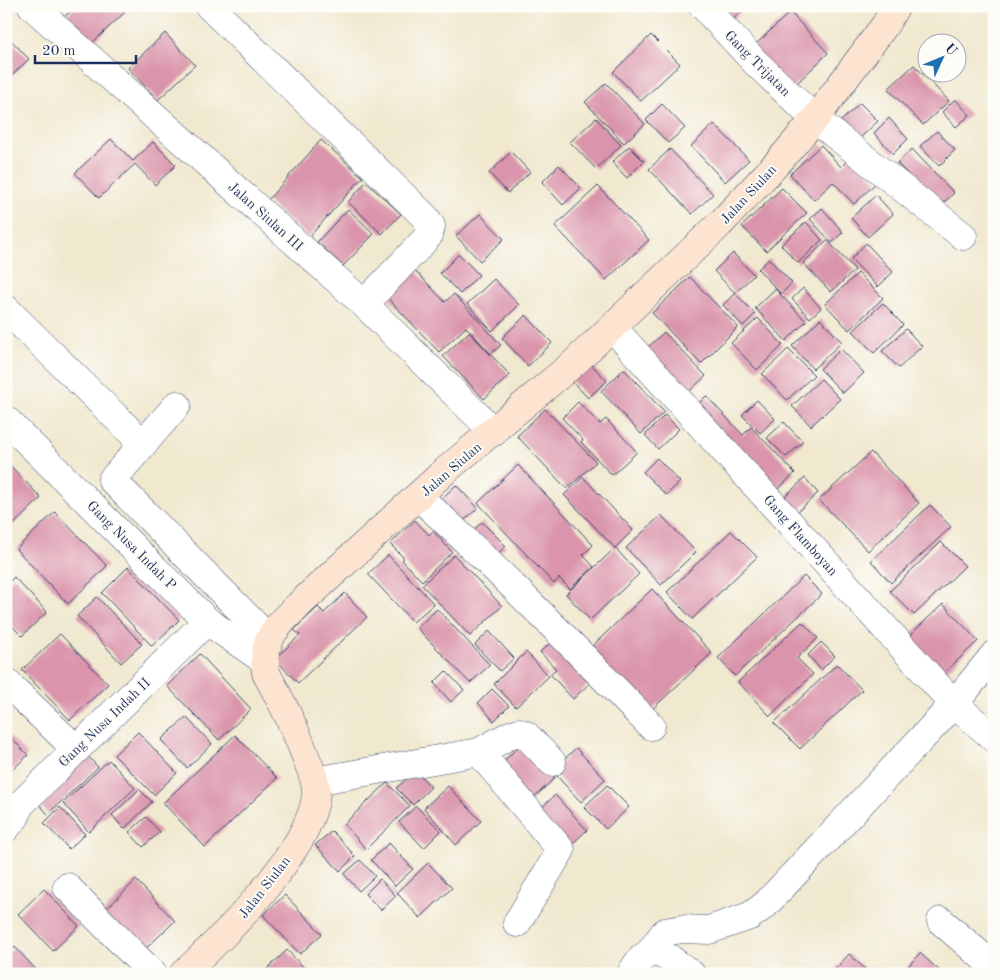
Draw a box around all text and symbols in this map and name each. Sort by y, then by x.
street label: Gang Trijatan [722,28,793,99]
scale bar [35,32,136,64]
north arrow [918,32,968,82]
text: U [942,41,960,59]
text: 20 m [42,44,76,59]
street label: Jalan Siulan [718,162,780,227]
street label: Jalan Siulan III [225,180,305,254]
street label: Jalan Siulan [419,440,485,500]
street label: Gang Flamboyan [761,493,840,579]
street label: Gang Nusa Indah P [84,498,179,593]
street label: Gang Nusa Indah II [56,676,153,770]
street label: Jalan Siulan [236,853,294,921]

